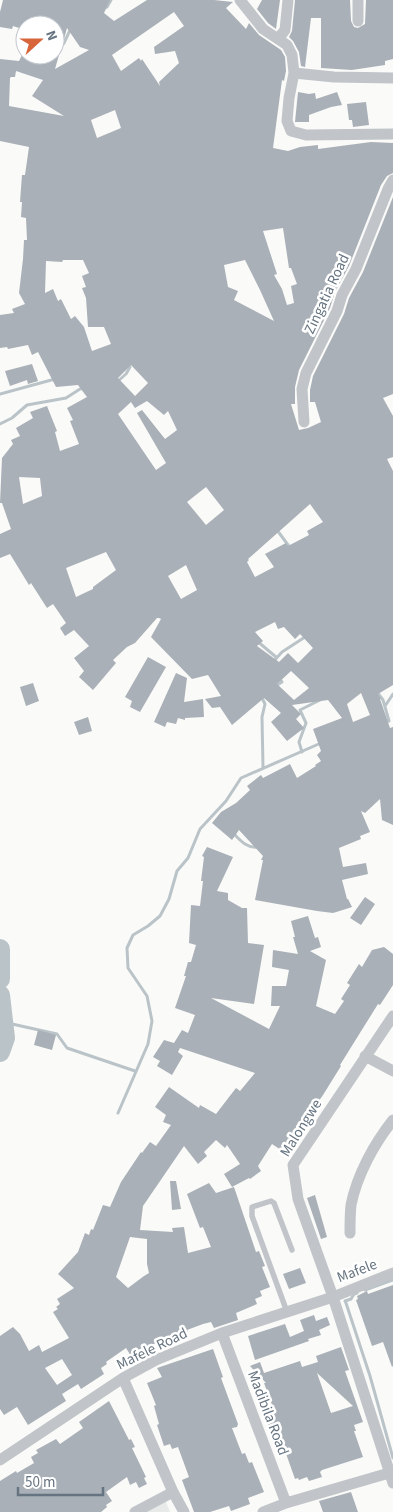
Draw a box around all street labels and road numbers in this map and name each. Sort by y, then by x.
street label: Zingatia Road [299,251,355,337]
street label: Malongwe [275,1095,327,1161]
street label: Mafele [334,1254,380,1288]
street label: Mafele Road [113,1323,191,1375]
street label: Madibila Road [242,1368,294,1458]

